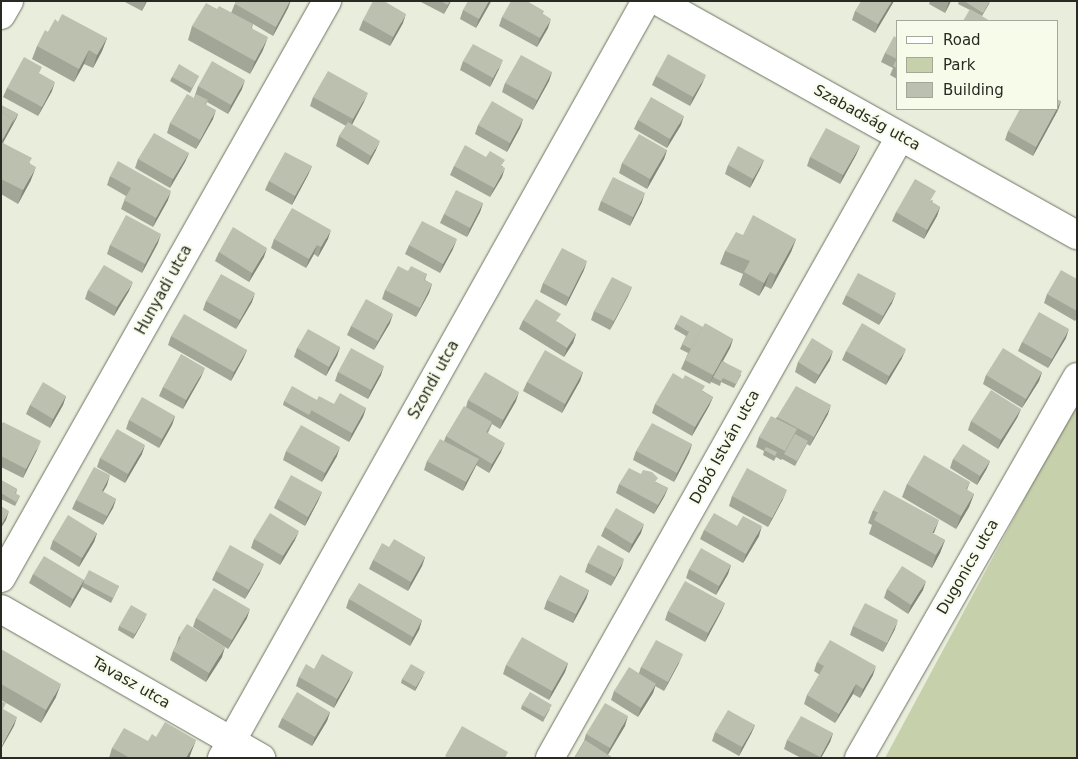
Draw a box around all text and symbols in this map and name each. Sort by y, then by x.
legend [896,20,1058,110]
text: Road [943,31,981,49]
text: Park [943,56,975,74]
street label: Szabadság utca [811,81,923,155]
text: Building [943,81,1004,99]
street label: Hunyadi utca [132,242,196,338]
street label: Szondi utca [405,337,463,423]
street label: Dobó István utca [686,387,764,507]
street label: Dugonics utca [933,516,1003,618]
street label: Tavasz utca [89,653,173,713]

